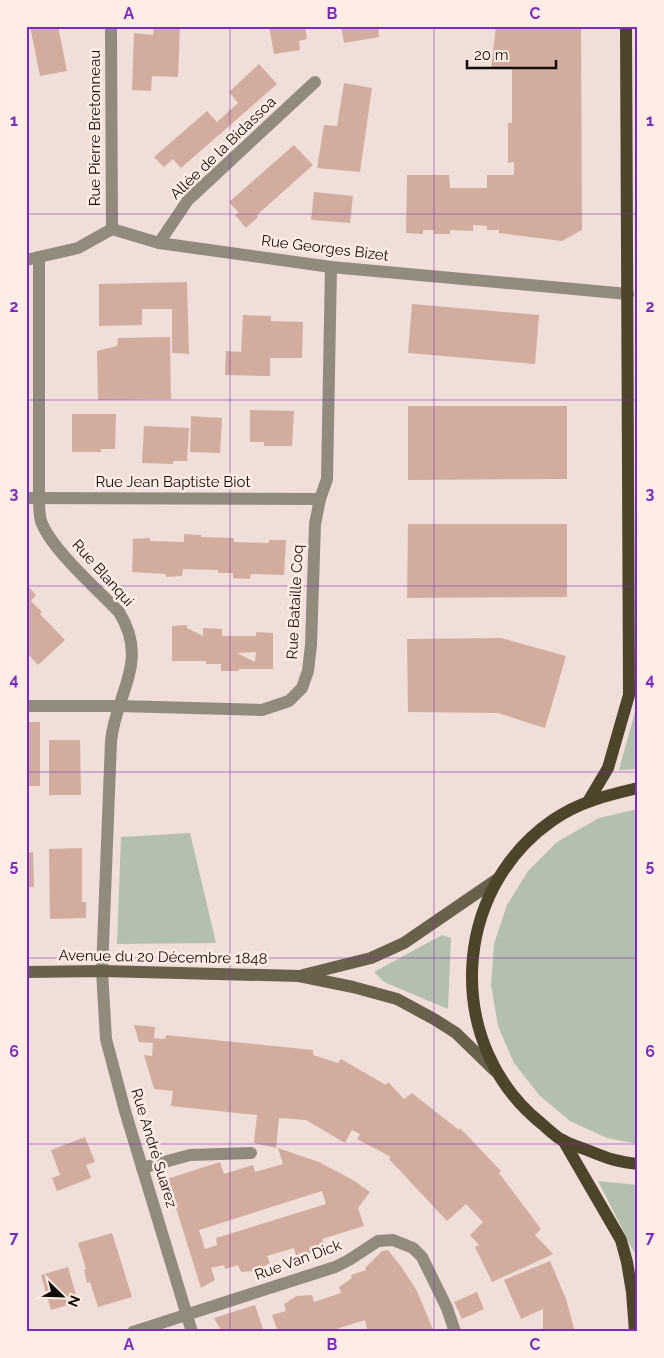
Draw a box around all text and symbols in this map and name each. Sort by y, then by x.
text: A [124,4,135,23]
text: B [327,4,338,23]
text: C [530,4,541,23]
scale bar [467,38,555,70]
text: 20 m [474,46,509,64]
street label: Rue Pierre Bretonneau [86,50,104,206]
street label: Allée de la Bidassoa [166,93,280,203]
text: 1 [10,111,18,130]
text: 1 [646,111,654,130]
street label: Rue Georges Bizet [260,231,390,265]
text: 2 [9,297,19,316]
text: 2 [645,297,655,316]
street label: Rue Jean Baptiste Biot [96,473,250,491]
text: 3 [10,484,19,503]
text: 3 [646,484,655,503]
street label: Rue Blanqui [68,536,138,610]
street label: Rue Bataille Coq [283,544,307,660]
text: 4 [9,670,19,689]
text: 4 [645,670,655,689]
text: 5 [10,856,19,875]
text: 5 [646,856,655,875]
street label: Avenue du 20 Décembre 1848 [58,946,268,968]
text: 6 [9,1042,19,1061]
text: 6 [645,1042,655,1061]
street label: Rue André Suarez [127,1086,181,1210]
text: 7 [10,1228,19,1247]
text: 7 [646,1228,655,1247]
street label: Rue Van Dick [252,1236,344,1284]
north arrow [38,1270,88,1320]
text: N [65,1293,83,1309]
text: A [124,1335,135,1354]
text: B [327,1335,338,1354]
text: C [530,1335,541,1354]

